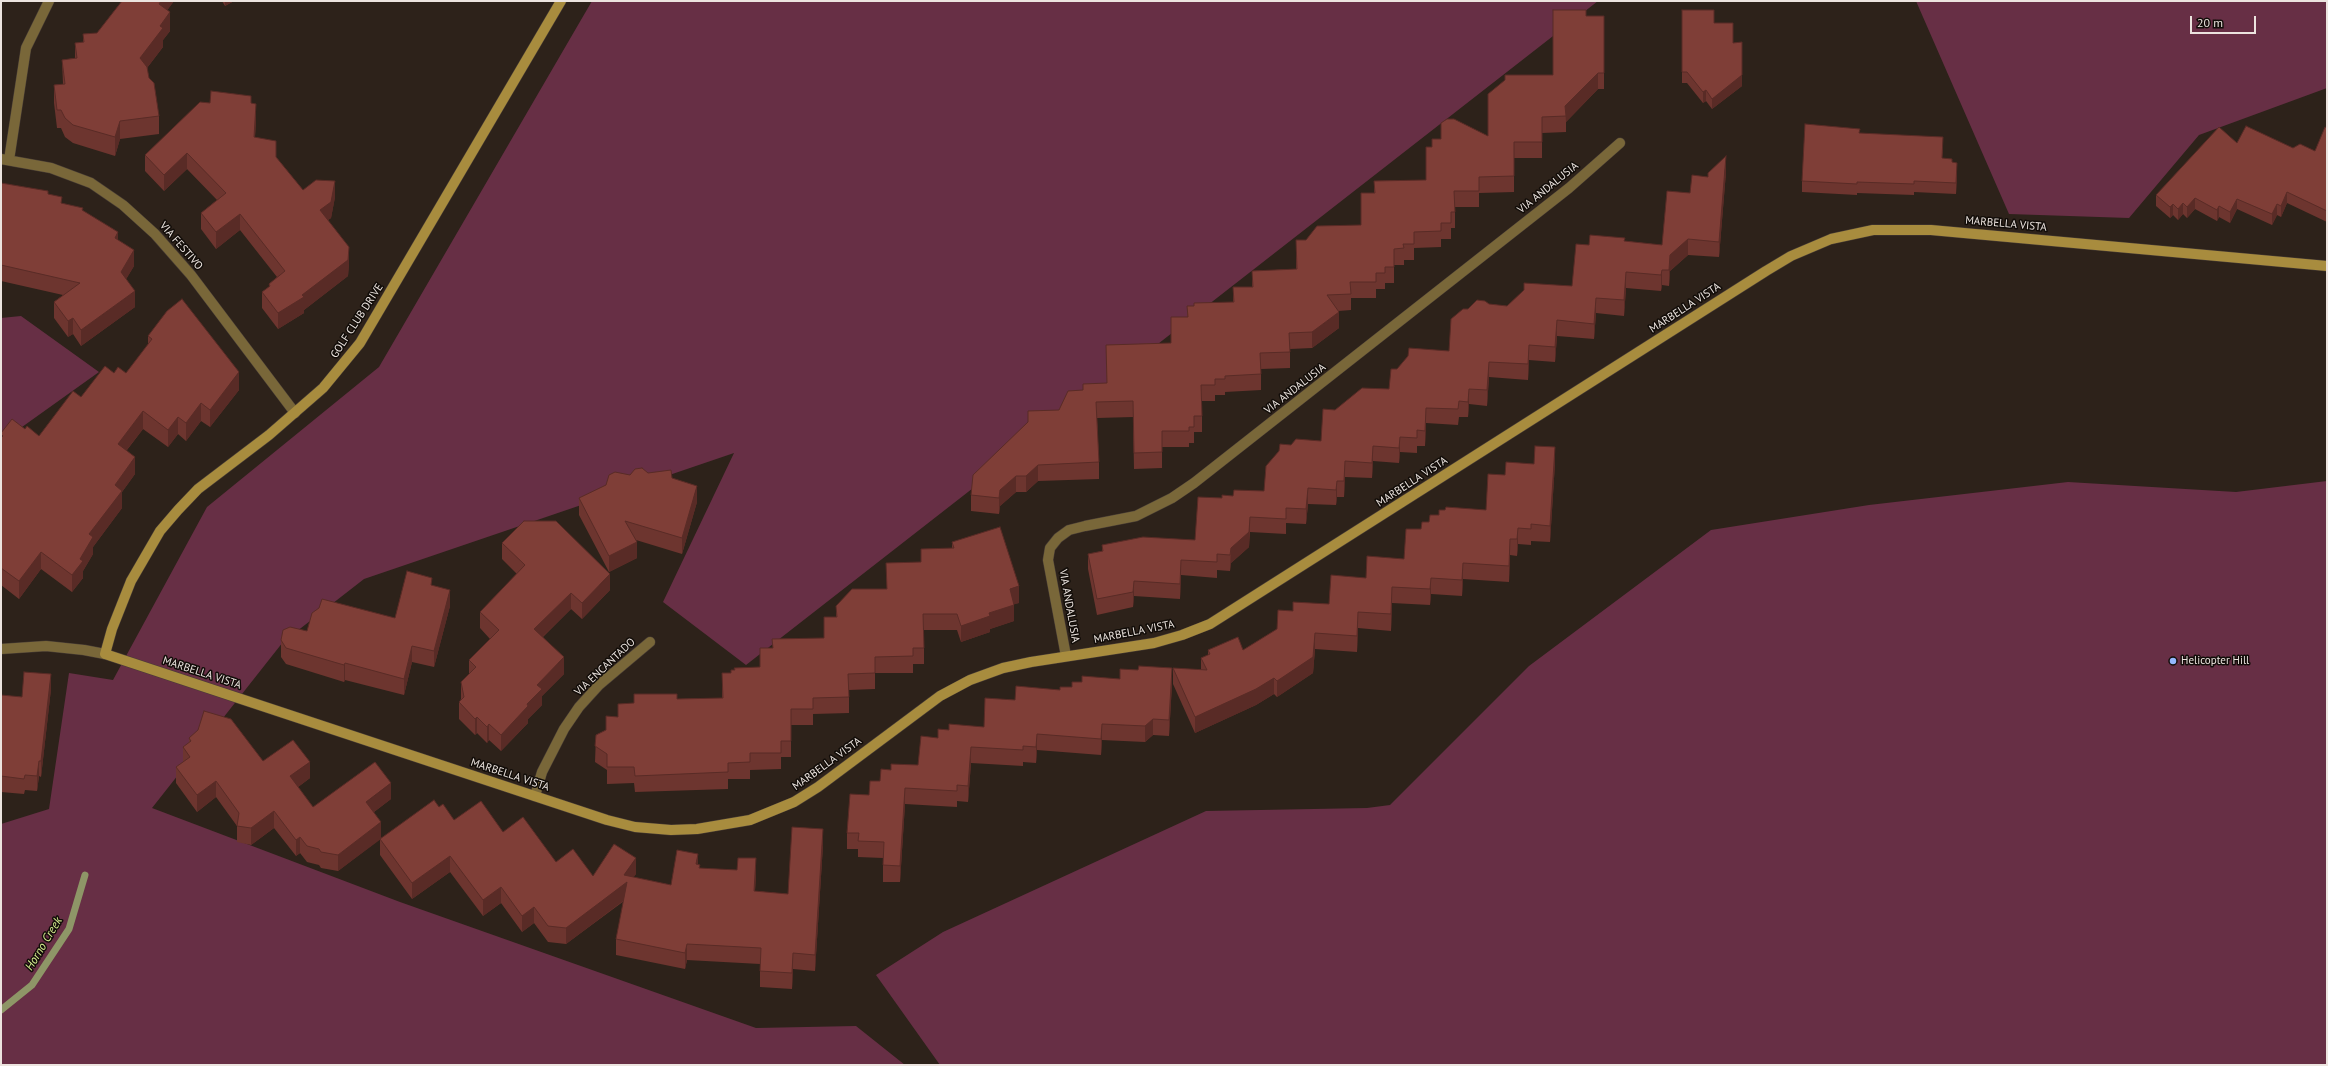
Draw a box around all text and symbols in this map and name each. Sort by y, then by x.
scale bar [2192,8,2258,34]
text: 20 m [2197,15,2223,30]
street label: VIA ANDALUSIA [1515,159,1581,217]
street label: MARBELLA VISTA [1965,214,2047,234]
street label: VIA FESTIVO [157,219,205,273]
street label: MARBELLA VISTA [1647,280,1723,336]
street label: GOLF CLUB DRIVE [328,281,386,361]
street label: VIA ANDALUSIA [1262,361,1328,417]
street label: MARBELLA VISTA [1374,454,1450,510]
street label: VIA ANDALUSIA [1056,568,1082,644]
street label: MARBELLA VISTA [1093,618,1175,646]
street label: VIA ENCANTADO [572,635,638,699]
street label: MARBELLA VISTA [161,654,243,692]
place label: Helicopter Hill [2181,654,2249,668]
marker: Helicopter Hill [2168,656,2178,666]
street label: MARBELLA VISTA [790,735,864,793]
street label: MARBELLA VISTA [469,756,551,794]
water label: Horno Creek [22,915,66,973]

